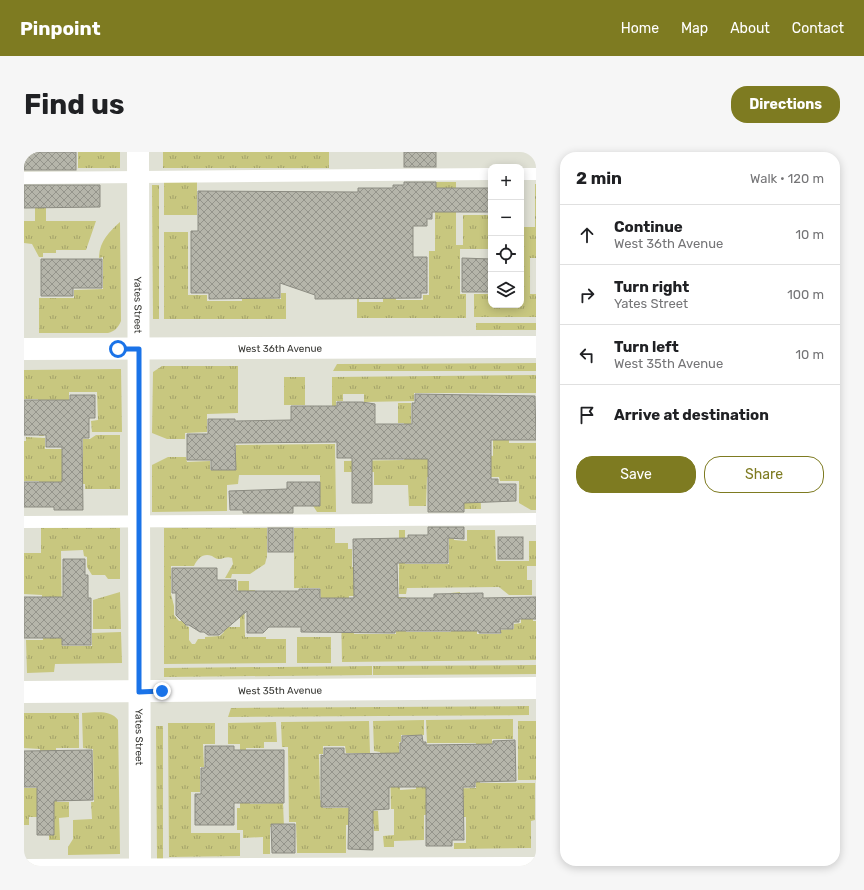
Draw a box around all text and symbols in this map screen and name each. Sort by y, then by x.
text: Pinpoint [20,17,101,40]
text: Home [621,20,659,37]
text: Map [681,20,708,37]
text: About [730,20,770,37]
text: Contact [792,20,844,37]
button: Directions [731,86,840,123]
text: Find us [24,88,124,121]
map controls [488,164,524,308]
button: + [488,164,524,200]
text: 2 min [576,168,622,188]
text: Walk · 120 m [750,171,824,186]
button: − [488,200,524,236]
text: Continue [614,218,683,236]
icon: ahead [576,224,598,246]
text: 10 m [795,227,824,242]
button: locate [488,236,524,272]
text: West 36th Avenue [614,236,723,251]
button: layers [488,272,524,308]
street label: Yates Street [131,276,144,334]
text: Turn right [614,278,689,296]
icon: right [576,284,598,306]
text: 100 m [787,287,824,302]
text: Yates Street [614,296,688,311]
text: Turn left [614,338,679,356]
route start [109,340,127,358]
street label: West 36th Avenue [238,343,323,355]
icon: left [576,344,598,366]
text: 10 m [795,347,824,362]
text: West 35th Avenue [614,356,723,371]
icon: arrive [576,404,598,426]
text: Arrive at destination [614,406,769,424]
button: Save [576,456,696,493]
button: Share [704,456,824,493]
route end [153,682,171,700]
street label: West 35th Avenue [238,685,322,697]
street label: Yates Street [133,708,145,766]

